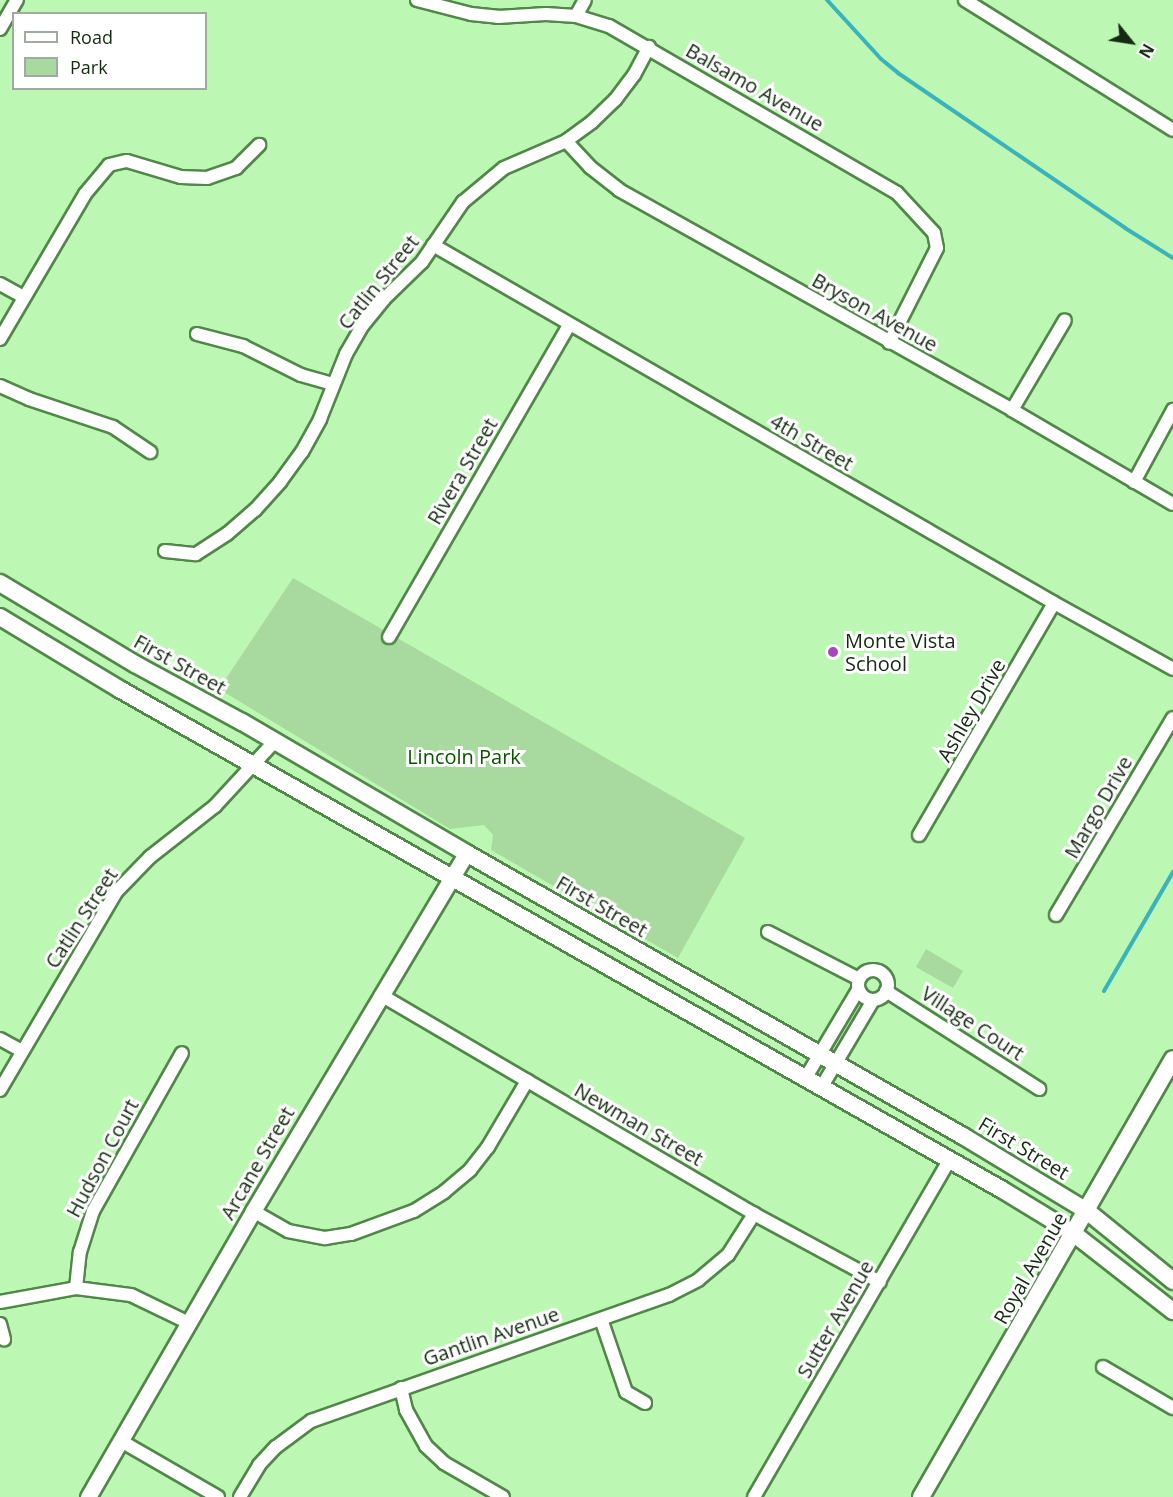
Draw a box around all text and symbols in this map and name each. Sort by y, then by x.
legend [12,12,207,90]
north arrow [1101,12,1161,72]
text: Road [70,25,113,49]
street label: Balsamo Avenue [682,38,828,136]
text: N [1134,40,1159,62]
text: Park [70,55,108,79]
street label: Catlin Street [333,230,423,334]
street label: Bryson Avenue [808,268,942,356]
street label: 4th Street [766,409,858,475]
street label: Rivera Street [422,413,502,529]
place label: Monte Vista School [845,628,956,675]
street label: First Street [130,629,230,699]
marker: Monte Vista School [826,645,840,659]
street label: Ashley Drive [932,654,1010,766]
park label: Lincoln Park [407,744,521,768]
street label: Margo Drive [1059,751,1137,863]
street label: Catlin Street [40,864,122,972]
street label: First Street [552,870,652,942]
street label: Village Court [917,981,1029,1065]
street label: Newman Street [570,1077,708,1171]
street label: Hudson Court [61,1095,143,1221]
street label: Arcane Street [215,1102,299,1224]
street label: First Street [974,1112,1074,1184]
street label: Royal Avenue [988,1208,1072,1328]
street label: Sutter Avenue [792,1256,878,1382]
street label: Gantlin Avenue [420,1301,562,1371]

